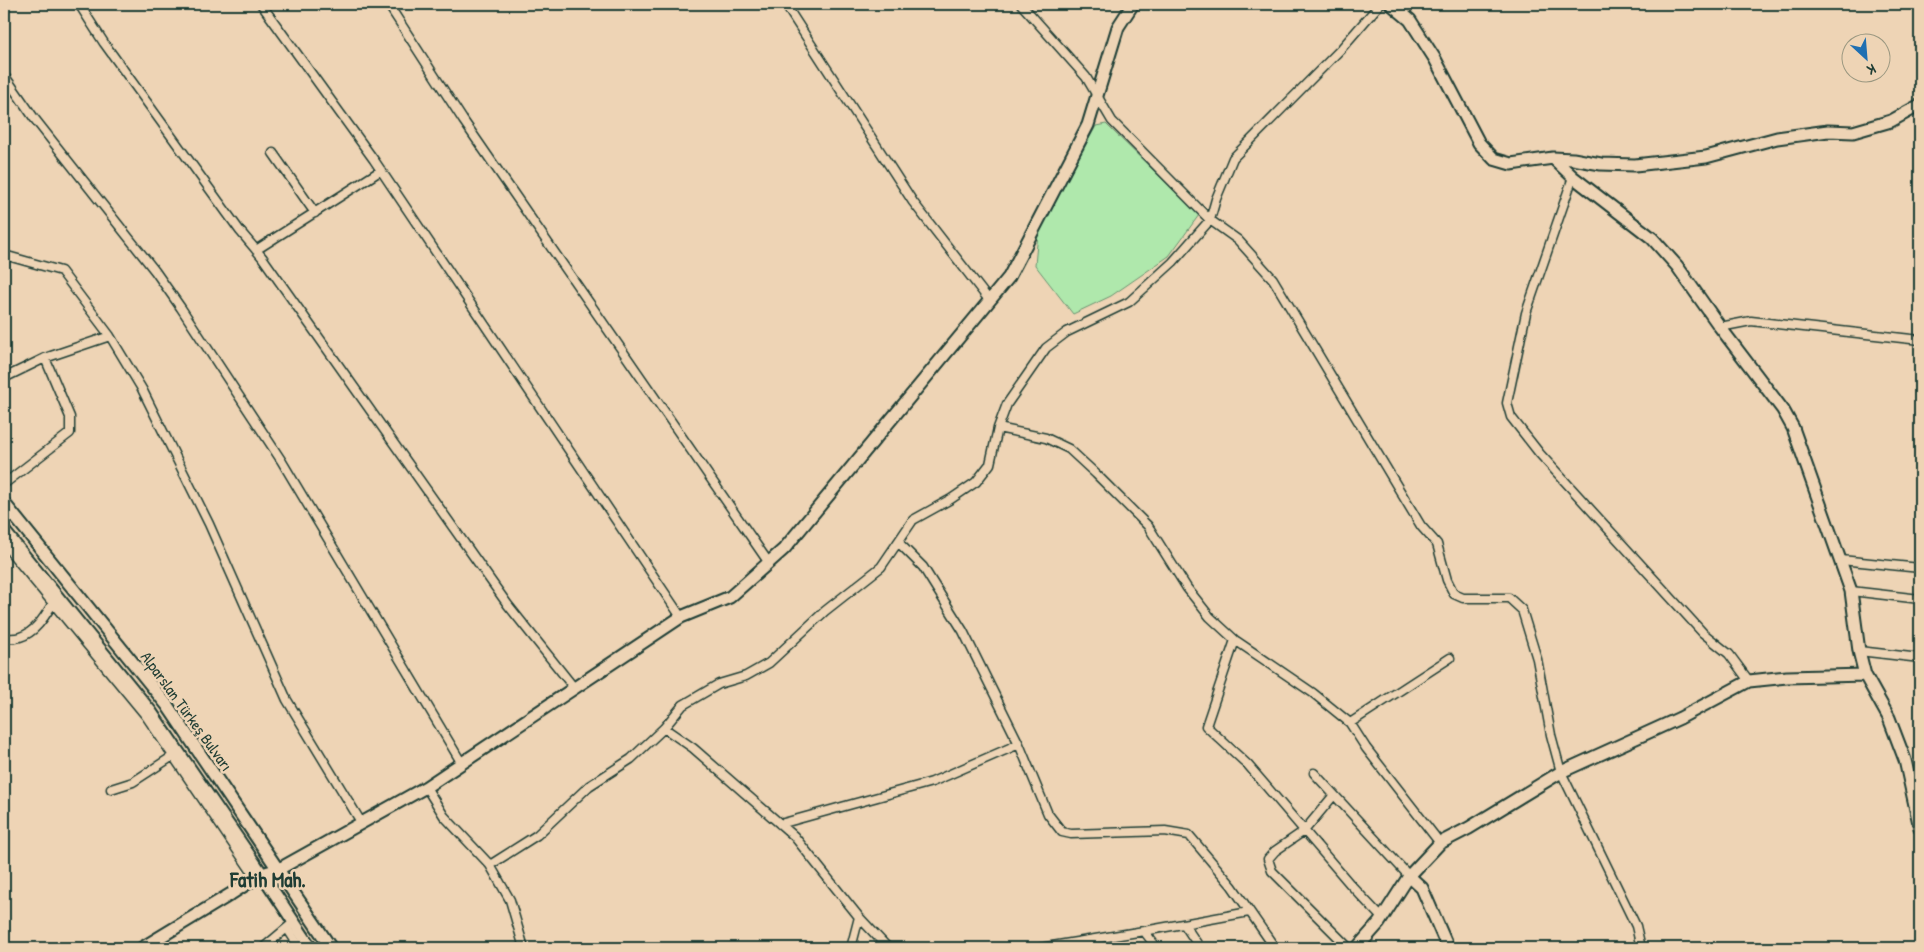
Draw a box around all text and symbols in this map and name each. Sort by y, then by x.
north arrow [1842,32,1892,82]
text: K [1864,60,1879,81]
street label: Alparslan Türkeş Bulvarı [136,647,238,775]
district label: Fatih Mah. [229,865,306,894]

